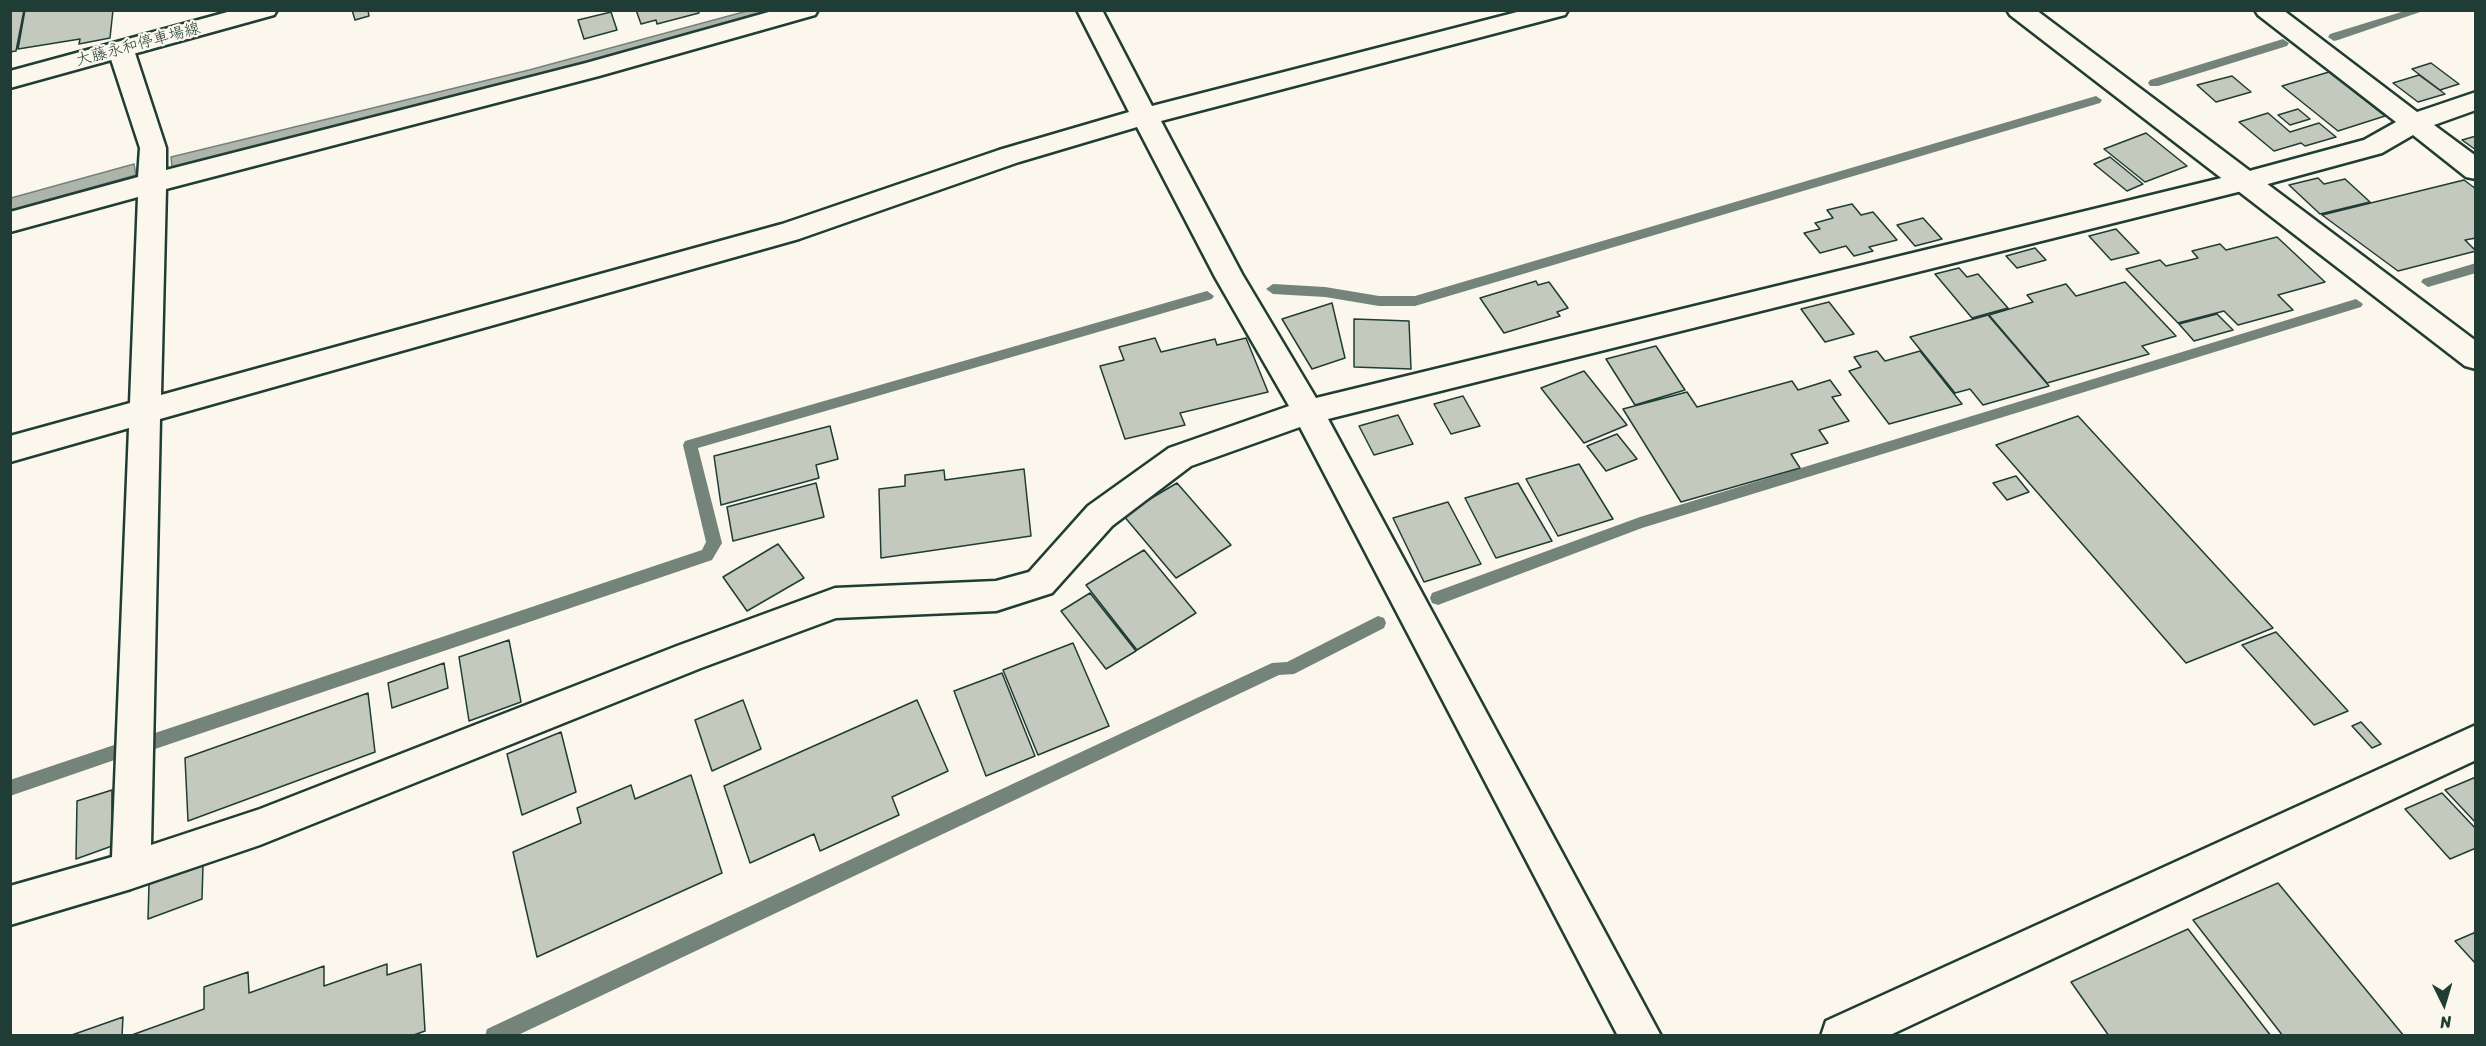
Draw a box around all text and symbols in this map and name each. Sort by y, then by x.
street label: 大藤永和停車場線 [74,19,202,71]
north arrow [2414,974,2474,1034]
text: N [2439,1008,2452,1037]

